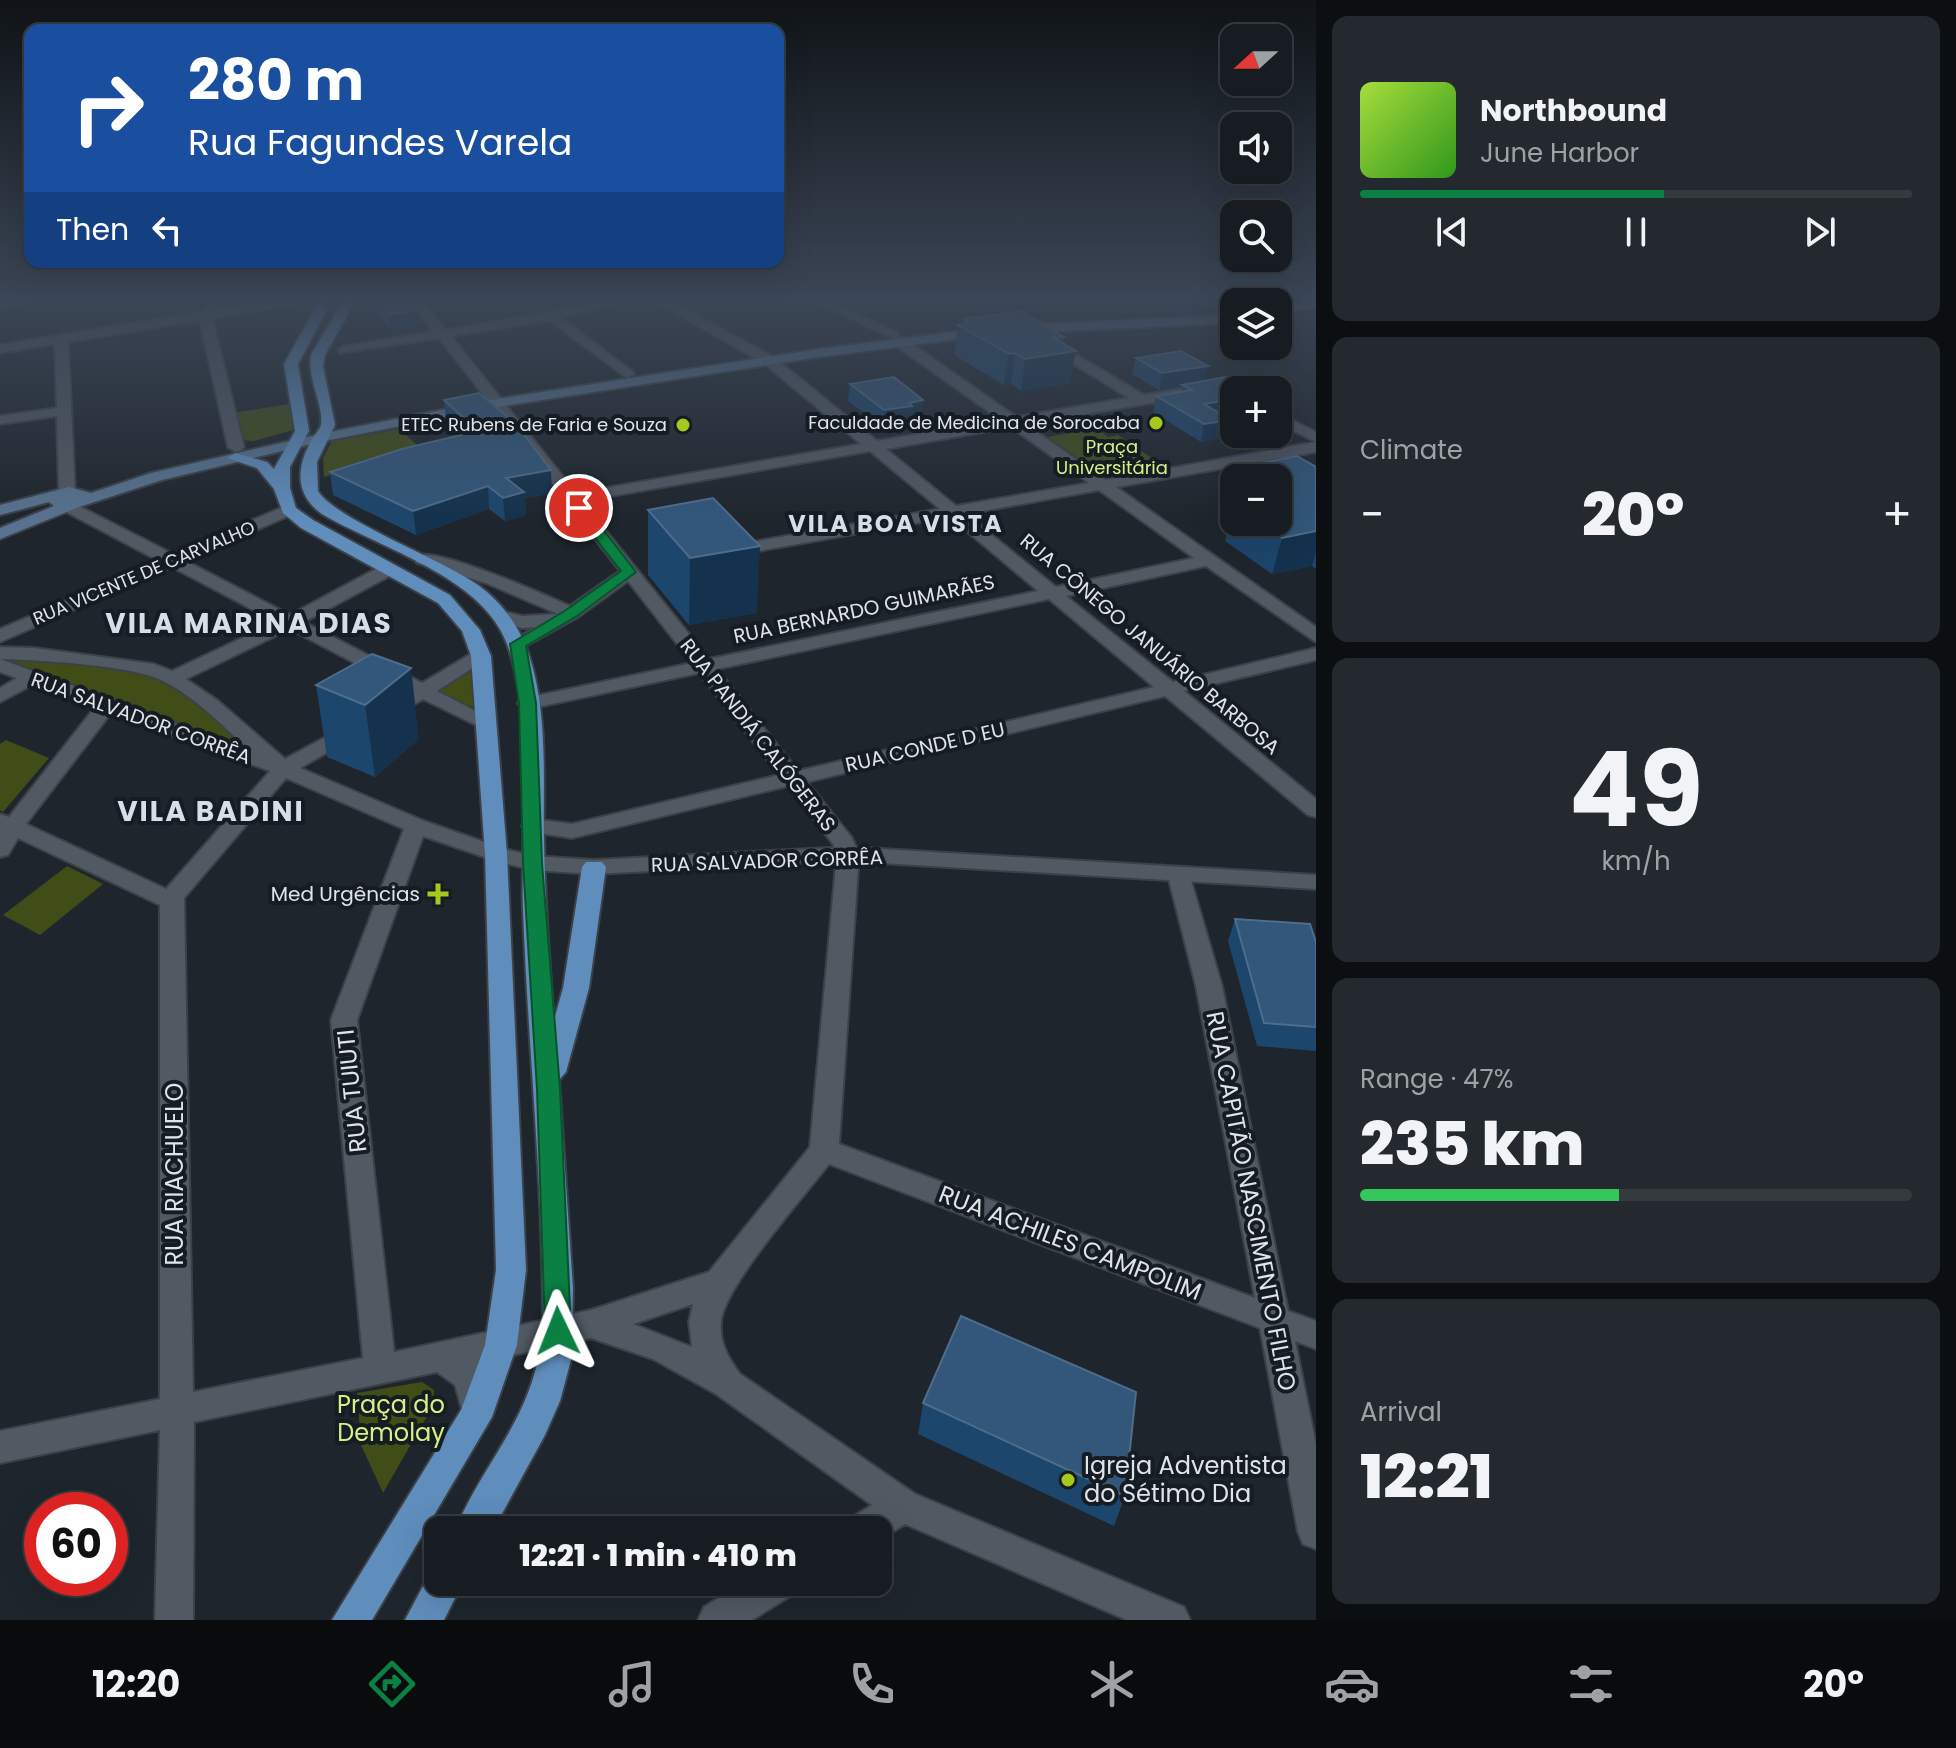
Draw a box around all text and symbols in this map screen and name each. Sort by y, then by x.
north arrow [1220,24,1292,96]
map controls [1220,24,1292,536]
text: 280 m [188,41,364,120]
icon: right [56,56,160,160]
text: Northbound [1480,89,1667,132]
button: sound [1220,112,1292,184]
text: Rua Fagundes Varela [188,117,572,168]
text: June Harbor [1480,135,1639,171]
button: search [1220,200,1292,272]
text: Then [56,208,129,251]
icon: left [145,208,189,252]
icon: previous [1430,210,1474,254]
icon: pause [1614,210,1658,254]
icon: next [1798,210,1842,254]
button: layers [1220,288,1292,360]
button: + [1220,376,1292,448]
place label: Faculdade de Medicina de Sorocaba [808,410,1140,435]
place label: ETEC Rubens de Faria e Souza [401,412,667,437]
marker: Faculdade de Medicina de Sorocaba [1147,414,1165,432]
marker: ETEC Rubens de Faria e Souza [674,416,692,434]
text: Climate [1360,432,1463,468]
park label: Praça Universitária [1056,434,1168,480]
button: − [1220,464,1292,536]
text: 20° [1582,473,1684,557]
pin [545,474,613,542]
text: − [1360,484,1384,545]
text: + [1882,484,1912,545]
icon: arrive [557,486,601,530]
district label: VILA BOA VISTA [788,507,1004,540]
street label: RUA VICENTE DE CARVALHO [29,514,259,631]
street label: RUA CÔNEGO JANUÁRIO BARBOSA [1014,527,1286,761]
street label: RUA BERNARDO GUIMARÃES [731,568,997,650]
district label: VILA MARINA DIAS [105,604,393,643]
street label: RUA PANDIÁ CALÓGERAS [674,633,842,837]
street label: RUA SALVADOR CORRÊA [27,665,255,771]
street label: RUA CONDE D EU [843,715,1007,779]
text: 49 [1569,717,1703,862]
district label: VILA BADINI [117,792,305,831]
street label: RUA SALVADOR CORRÊA [651,843,883,879]
text: km/h [1601,843,1671,879]
place label: Med Urgências [271,880,420,908]
marker: Med Urgências [427,883,449,905]
street label: RUA CAPITÃO NASCIMENTO FILHO [1198,1008,1304,1393]
street label: RUA TUIUTI [329,1028,374,1154]
text: Range · 47% [1360,1061,1513,1097]
street label: RUA RIACHUELO [158,1083,191,1265]
text: 235 km [1360,1102,1584,1186]
street label: RUA ACHILES CAMPOLIM [934,1177,1206,1308]
position arrow [516,1289,600,1373]
park label: Praça do Demolay [337,1388,445,1449]
text: Arrival [1360,1394,1442,1430]
text: 12:21 [1360,1435,1493,1519]
place label: Igreja Adventista do Sétimo Dia [1084,1449,1287,1510]
marker: Igreja Adventista do Sétimo Dia [1059,1471,1077,1489]
speed limit sign: 60 [24,1492,128,1596]
text: 12:21 · 1 min · 410 m [519,1534,797,1577]
icon: directions [364,1656,420,1712]
icon: music [604,1656,660,1712]
icon: phone [844,1656,900,1712]
icon: climate [1084,1656,1140,1712]
icon: car [1324,1656,1380,1712]
icon: filters [1563,1656,1619,1712]
text: 12:20 [92,1659,180,1710]
text: 20° [1803,1659,1864,1710]

